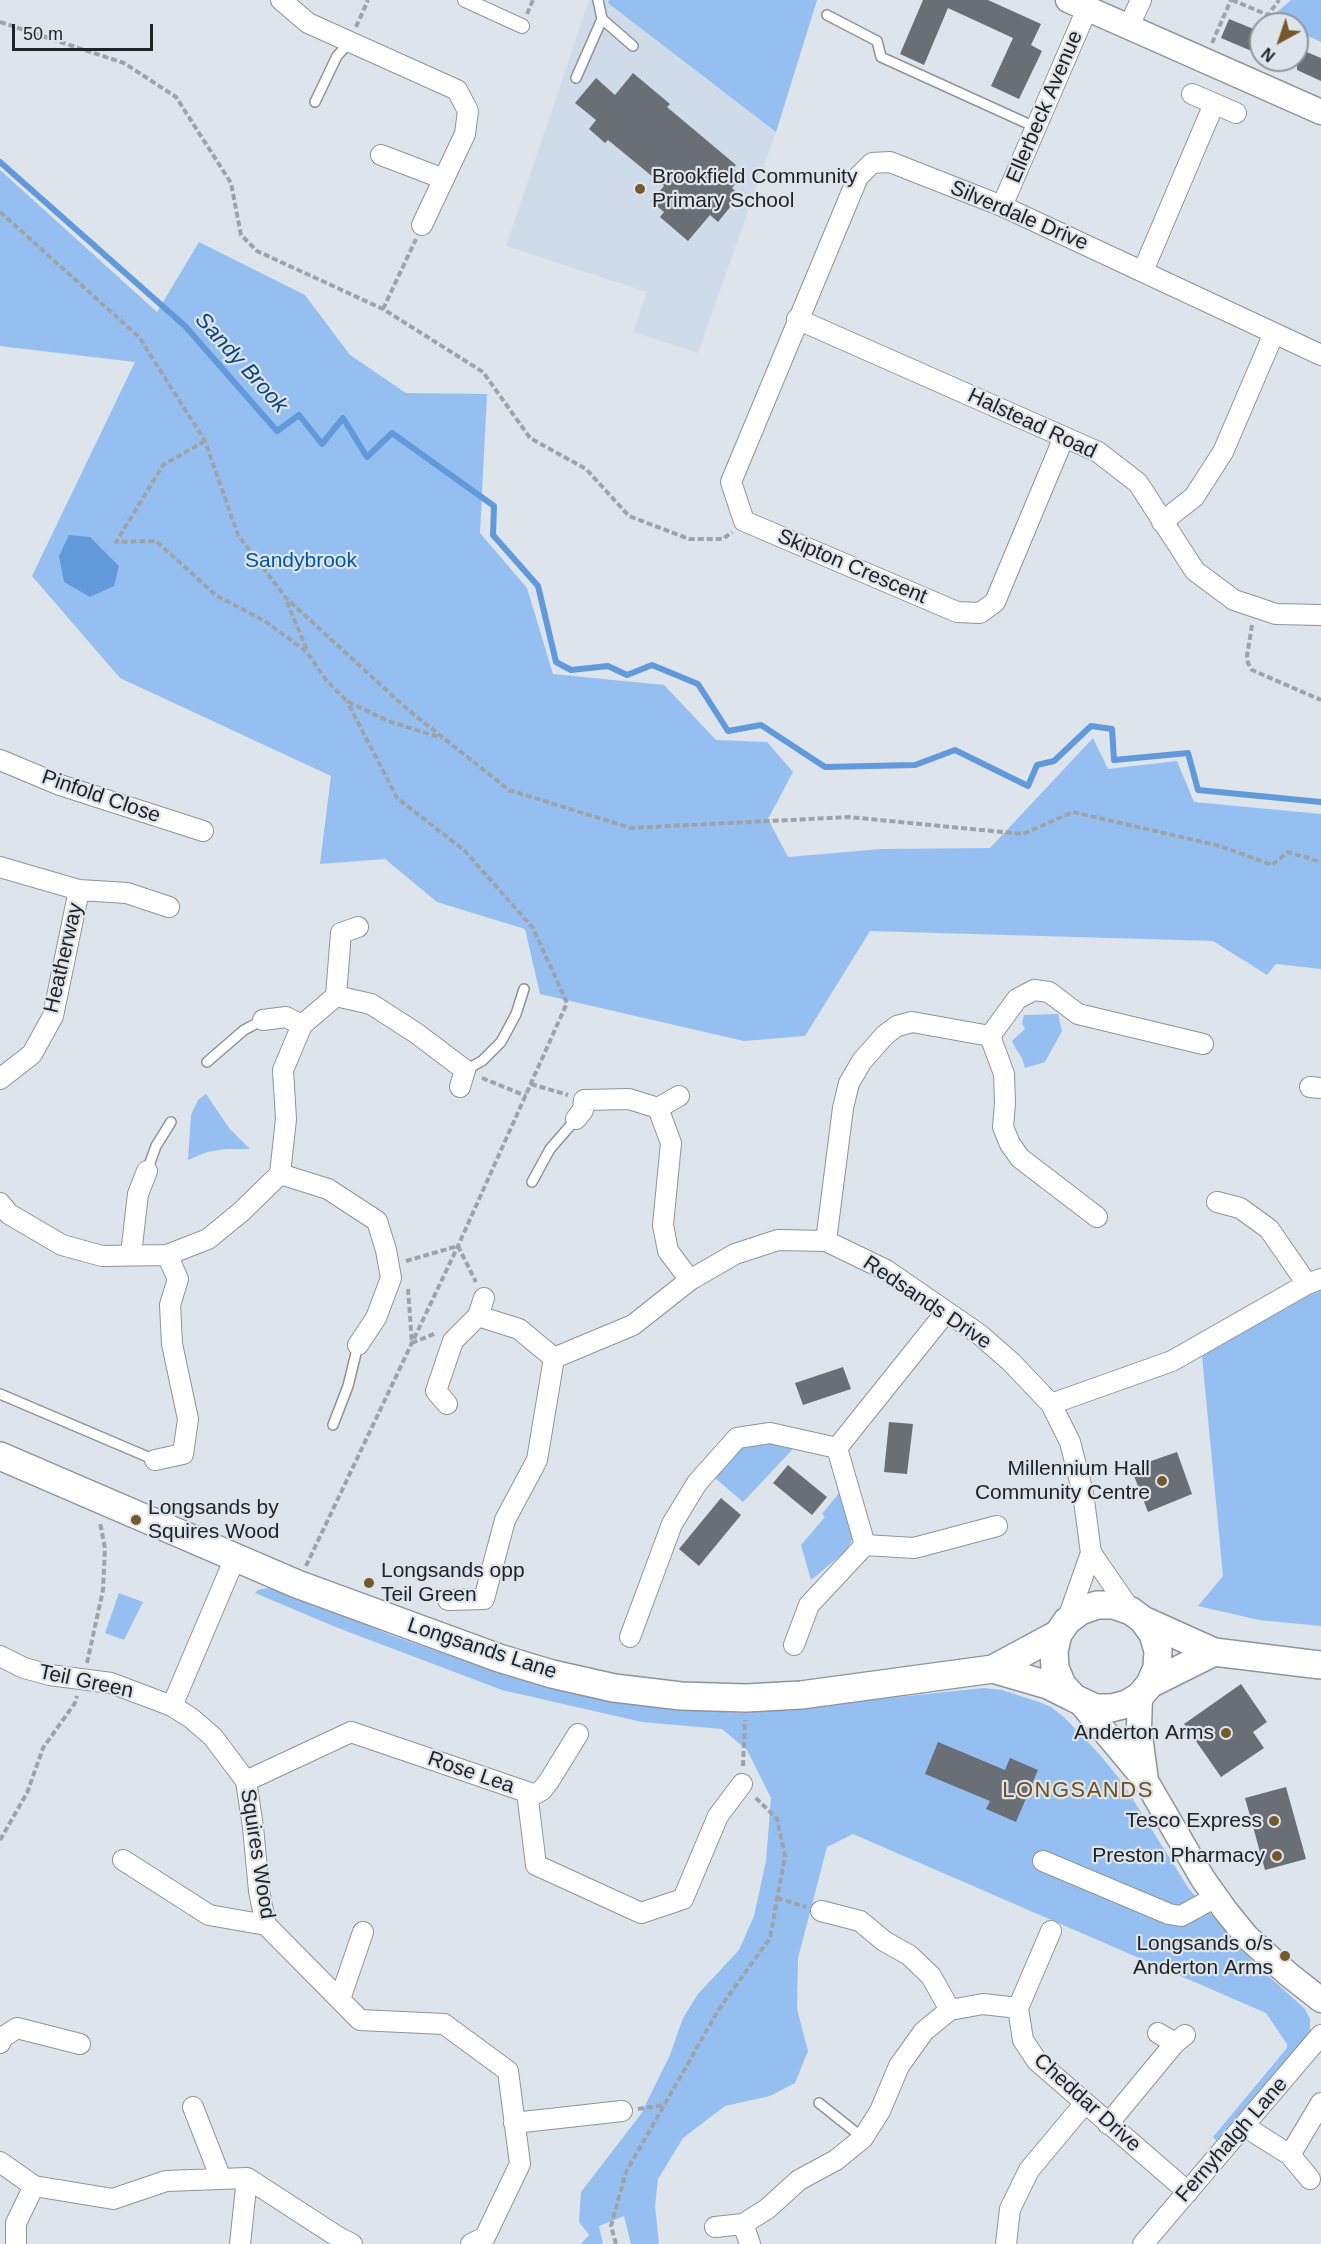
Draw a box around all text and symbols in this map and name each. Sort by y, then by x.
scale bar [15,12,156,50]
north arrow [1249,12,1309,72]
text: 50 m [23,24,63,44]
street label: Ellerbeck Avenue [1002,27,1088,187]
text: N [1259,44,1278,65]
place label: Brookfield Community Primary School [652,164,857,214]
street label: Silverdale Drive [946,176,1092,256]
marker: Brookfield Community Primary School [633,182,647,196]
water label: Sandy Brook [189,307,293,419]
street label: Halstead Road [964,383,1100,465]
street label: Skipton Crescent [773,524,931,610]
park label: Sandybrook [245,548,357,574]
street label: Pinfold Close [38,765,164,829]
street label: Heatherway [39,901,89,1015]
street label: Redsands Drive [858,1251,996,1355]
place label: Millennium Hall Community Centre [975,1456,1150,1506]
marker: Millennium Hall Community Centre [1155,1474,1169,1488]
place label: Longsands by Squires Wood [148,1495,280,1545]
marker: Longsands by Squires Wood [129,1513,143,1527]
place label: Longsands opp Teil Green [381,1558,525,1608]
marker: Longsands opp Teil Green [362,1576,376,1590]
street label: Longsands Lane [404,1613,560,1685]
street label: Teil Green [37,1660,135,1704]
place label: Anderton Arms [1074,1720,1214,1746]
marker: Anderton Arms [1219,1726,1233,1740]
street label: Rose Lea [424,1746,518,1800]
district label: LONGSANDS [1002,1778,1154,1804]
street label: Squires Wood [234,1787,280,1921]
place label: Tesco Express [1125,1808,1262,1834]
marker: Tesco Express [1267,1814,1281,1828]
place label: Preston Pharmacy [1092,1843,1265,1869]
marker: Preston Pharmacy [1270,1849,1284,1863]
place label: Longsands o/s Anderton Arms [1133,1931,1273,1981]
marker: Longsands o/s Anderton Arms [1278,1949,1292,1963]
street label: Cheddar Drive [1028,2048,1146,2158]
street label: Fernyhalgh Lane [1171,2072,1293,2208]

